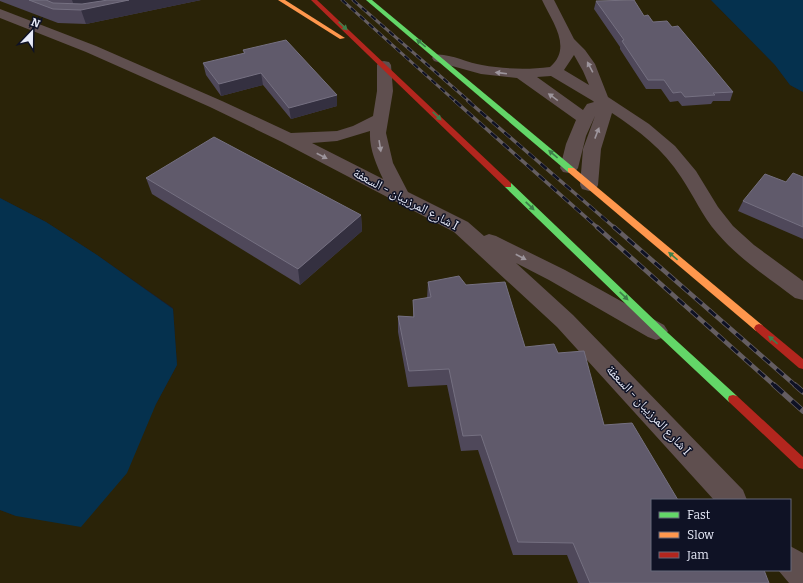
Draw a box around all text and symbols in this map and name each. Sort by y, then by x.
north arrow [12,12,52,52]
text: N [29,16,42,31]
one-way arrow [337,22,348,31]
one-way arrow [416,39,427,48]
one-way arrow [587,62,593,73]
one-way arrow [495,69,507,76]
one-way arrow [548,93,559,101]
one-way arrow [432,111,442,121]
one-way arrow [594,127,600,139]
one-way arrow [377,139,383,152]
one-way arrow [547,150,558,159]
one-way arrow [317,153,328,159]
street label: شارع المرزيبان - السعفة I [350,165,461,235]
one-way arrow [525,201,535,211]
one-way arrow [668,252,679,261]
one-way arrow [516,254,527,260]
one-way arrow [619,292,629,301]
one-way arrow [768,335,778,344]
street label: شارع المرزيبان - السعفة I [602,362,694,459]
legend [651,499,791,571]
text: Fast [687,508,711,522]
text: Slow [687,528,714,542]
text: Jam [686,548,709,562]

